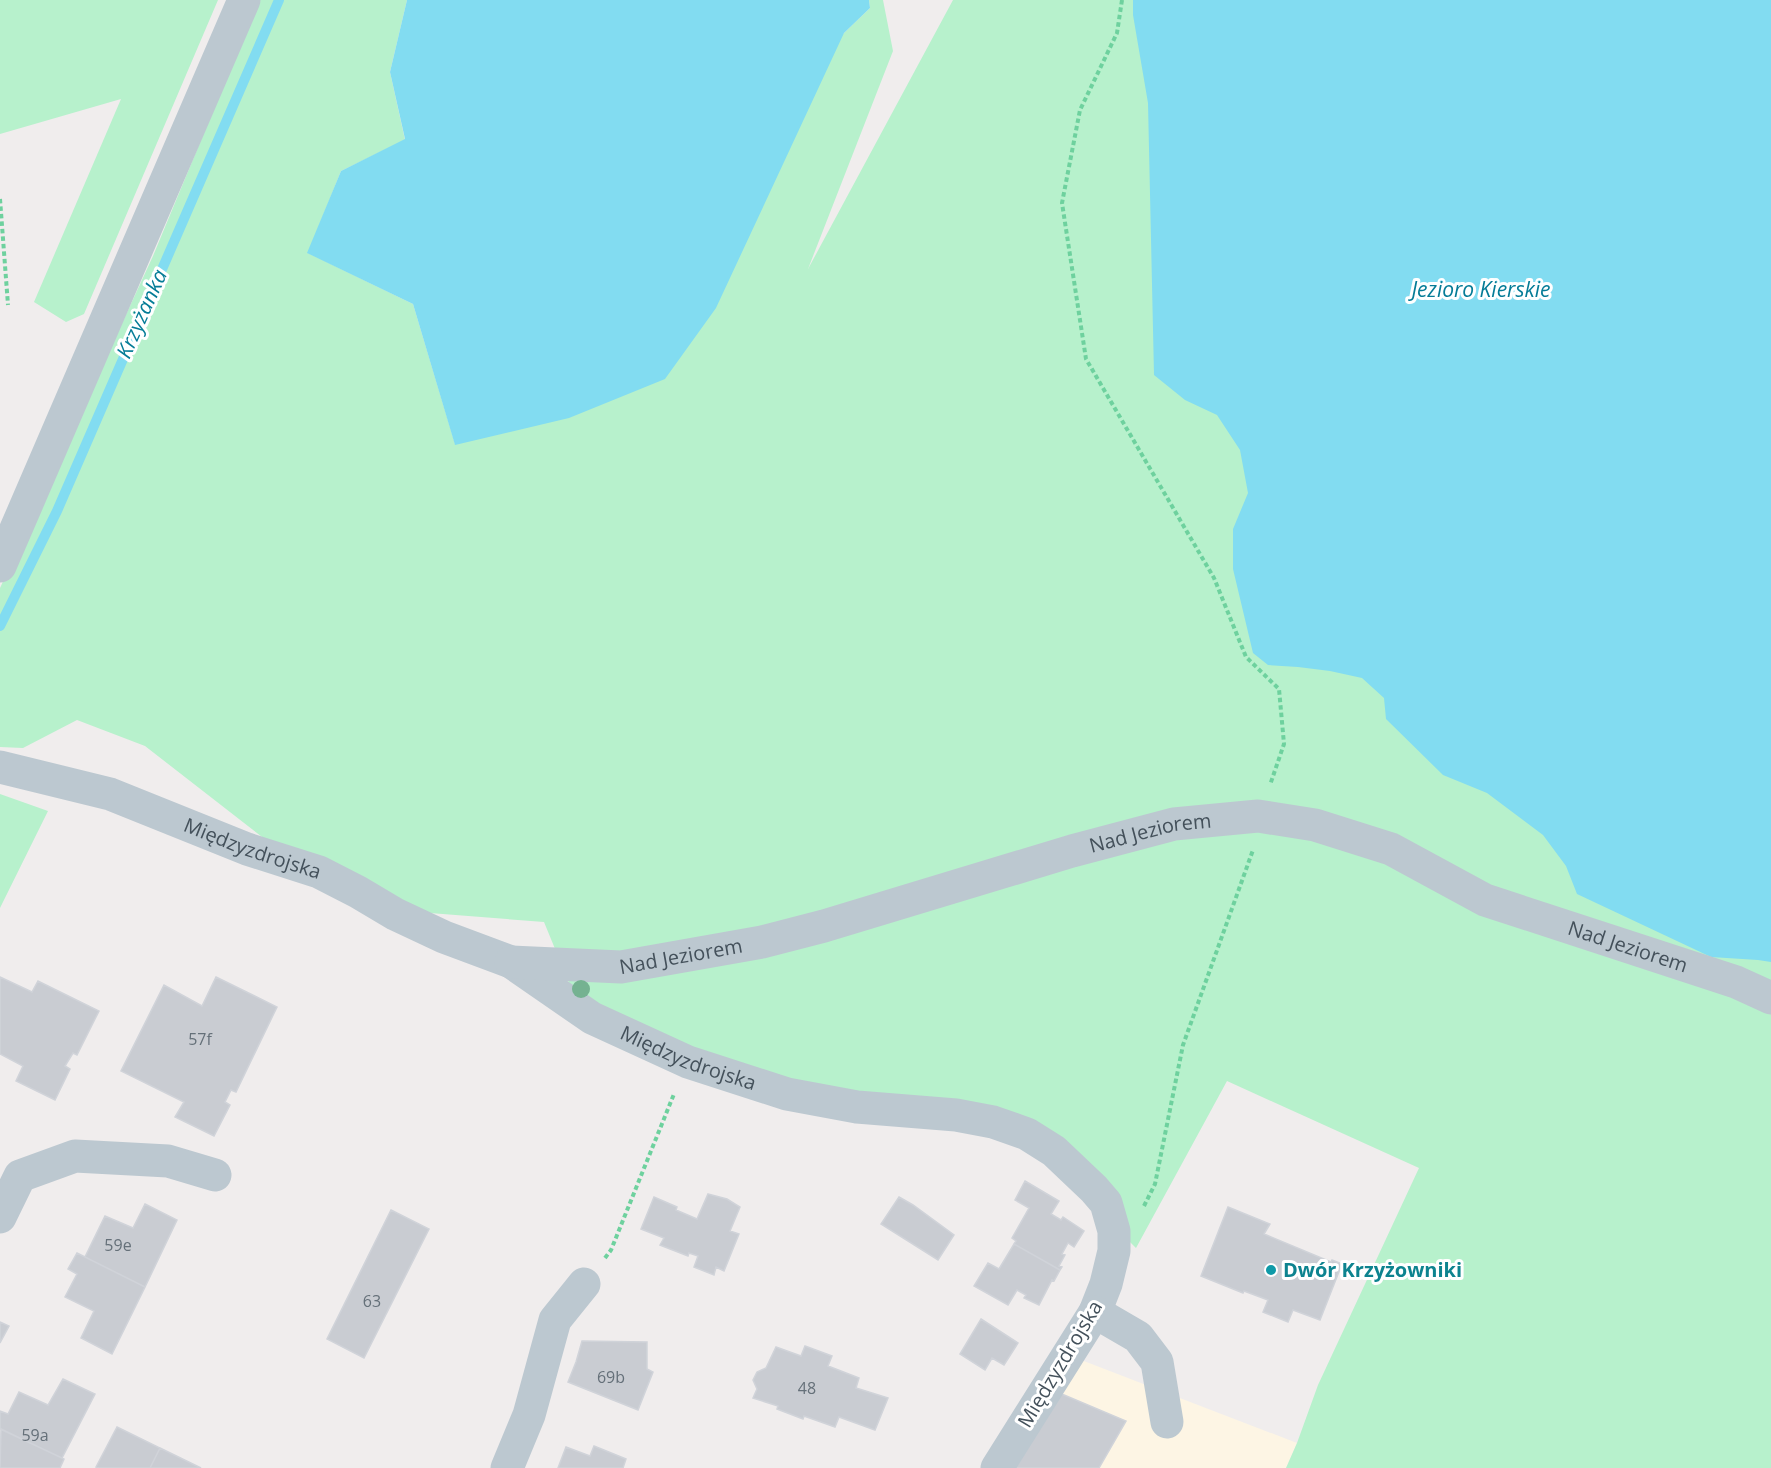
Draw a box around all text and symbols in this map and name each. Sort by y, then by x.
water label: Krzyżanka [109,265,173,362]
water label: Jezioro Kierskie [1407,275,1551,303]
street label: Nad Jeziorem [1086,807,1212,859]
street label: Międzyzdrojska [180,811,325,885]
street label: Nad Jeziorem [1565,914,1691,978]
street label: Nad Jeziorem [617,932,745,980]
street label: Międzyzdrojska [616,1019,760,1096]
house number: 57f [188,1028,213,1050]
house number: 59e [104,1234,132,1256]
place label: Dwór Krzyżowniki [1283,1256,1462,1283]
marker: Dwór Krzyżowniki [1264,1263,1278,1277]
house number: 63 [363,1290,381,1312]
street label: Międzyzdrojska [1011,1295,1108,1432]
house number: 69b [597,1366,625,1388]
house number: 48 [798,1377,816,1399]
house number: 59a [21,1424,49,1446]

